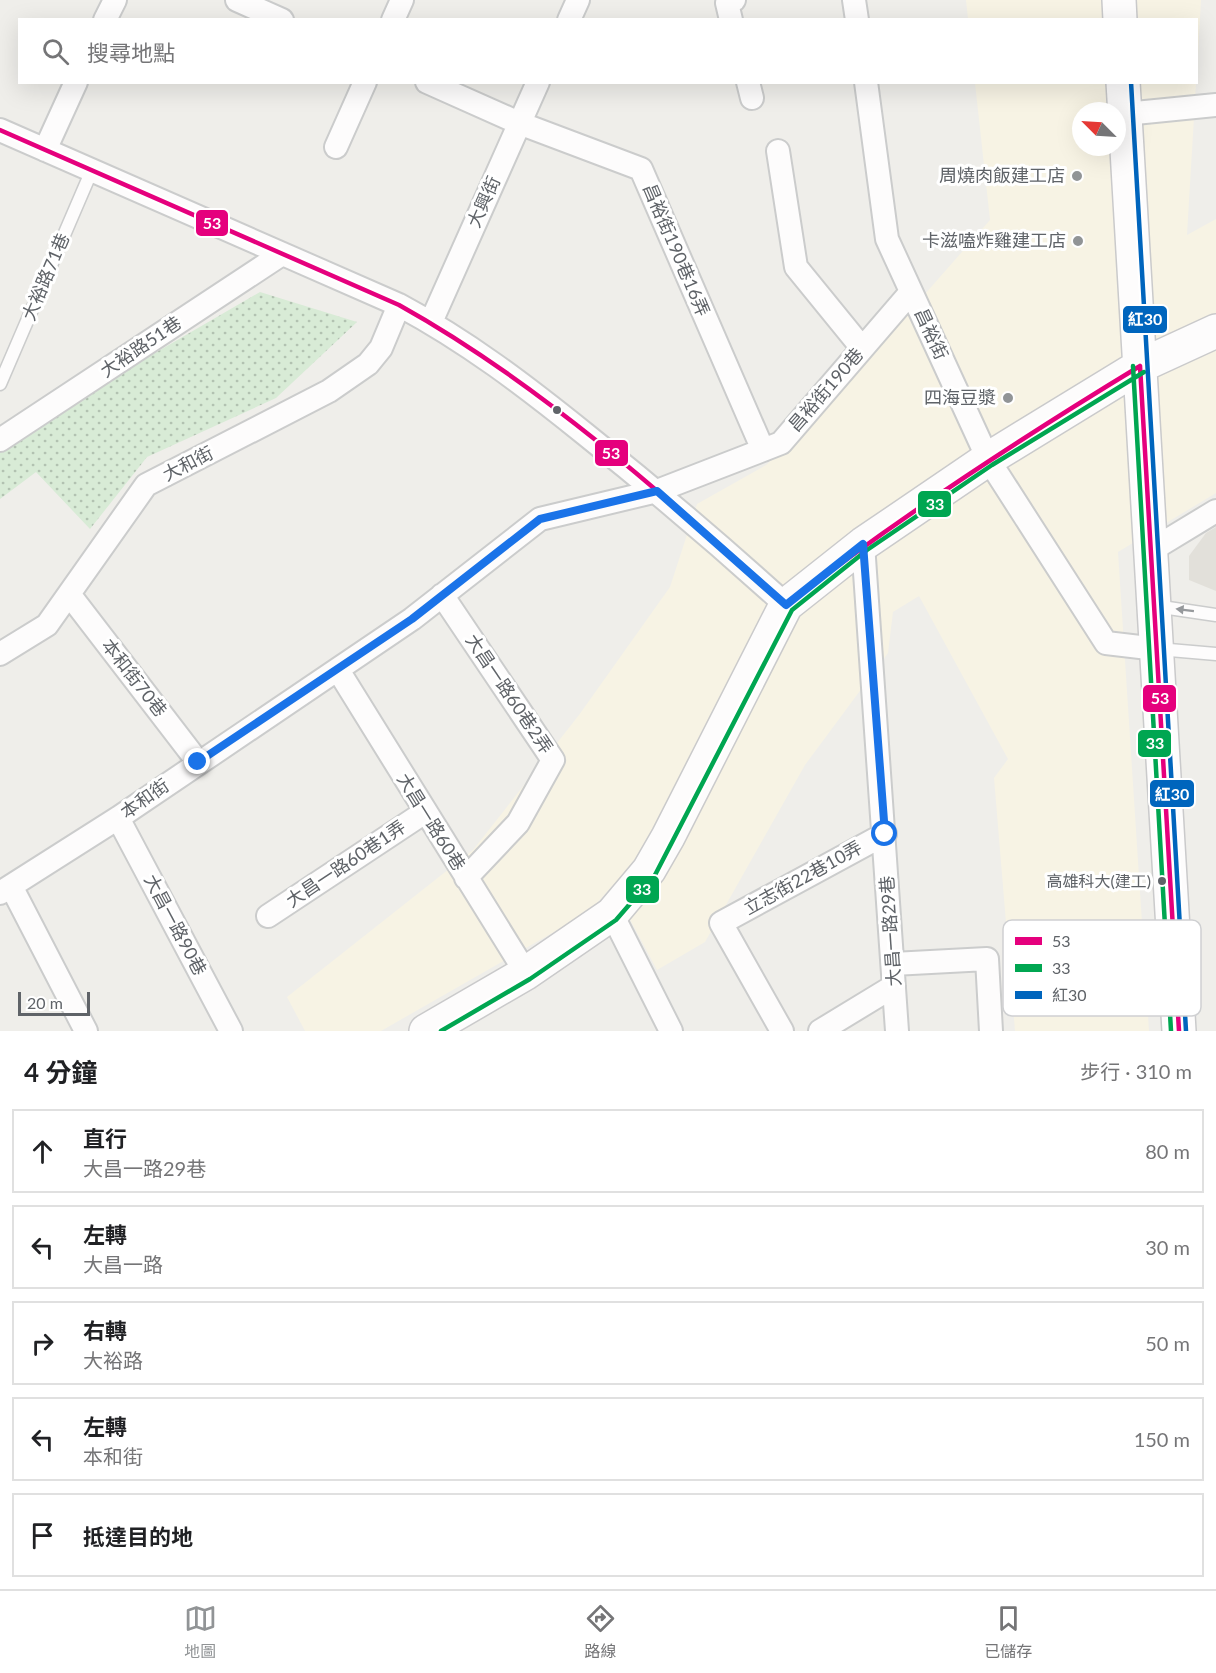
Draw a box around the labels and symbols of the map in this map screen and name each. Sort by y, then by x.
north arrow [1072,102,1126,156]
place label: 周燒肉飯建工店 [939,164,1065,186]
marker: 周燒肉飯建工店 [1070,169,1084,183]
street label: 大興街 [462,172,504,231]
street label: 昌裕街190巷16弄 [639,180,715,319]
line badge: 53 [195,209,229,237]
text: 53 [203,213,221,232]
place label: 卡滋嗑炸雞建工店 [922,229,1066,251]
street label: 大裕路71巷 [17,230,73,324]
marker: 卡滋嗑炸雞建工店 [1071,234,1085,248]
street label: 昌裕街 [911,304,953,363]
line badge: 紅30 [1122,305,1168,334]
text: 紅30 [1128,309,1162,328]
street label: 大裕路51巷 [96,311,185,381]
street label: 昌裕街190巷 [783,343,867,436]
place label: 四海豆漿 [924,386,996,408]
marker: 四海豆漿 [1001,391,1015,405]
unlabelled marker [551,404,563,416]
line badge: 53 [594,439,629,467]
street label: 大和街 [158,441,217,485]
text: 53 [602,443,620,462]
line badge: 33 [917,490,952,518]
text: 33 [926,494,944,513]
one-way arrow [1175,606,1194,615]
street label: 大昌一路60巷2弄 [462,630,558,757]
street label: 本和街70巷 [98,634,172,721]
line badge: 53 [1142,684,1177,713]
text: 53 [1151,688,1169,707]
line badge: 33 [1137,729,1172,758]
text: 33 [1146,733,1164,752]
route end [184,748,210,774]
street label: 大昌一路60巷 [393,769,471,874]
street label: 本和街 [116,774,173,823]
line badge: 紅30 [1149,779,1195,808]
text: 紅30 [1155,784,1189,803]
street label: 大昌一路60巷1弄 [282,815,409,911]
route start [871,820,897,846]
street label: 立志街22巷10弄 [740,836,865,919]
street label: 大昌一路90巷 [140,870,212,979]
place label: 高雄科大(建工) [1046,871,1151,890]
line badge: 33 [625,875,660,904]
street label: 大昌一路29巷 [875,875,905,987]
marker: 高雄科大(建工) [1156,875,1168,887]
text: 33 [633,879,651,898]
legend [1003,920,1201,1016]
text: 53 [1052,931,1071,950]
text: 33 [1052,958,1071,977]
text: 紅30 [1052,985,1087,1004]
scale bar [18,989,90,1016]

